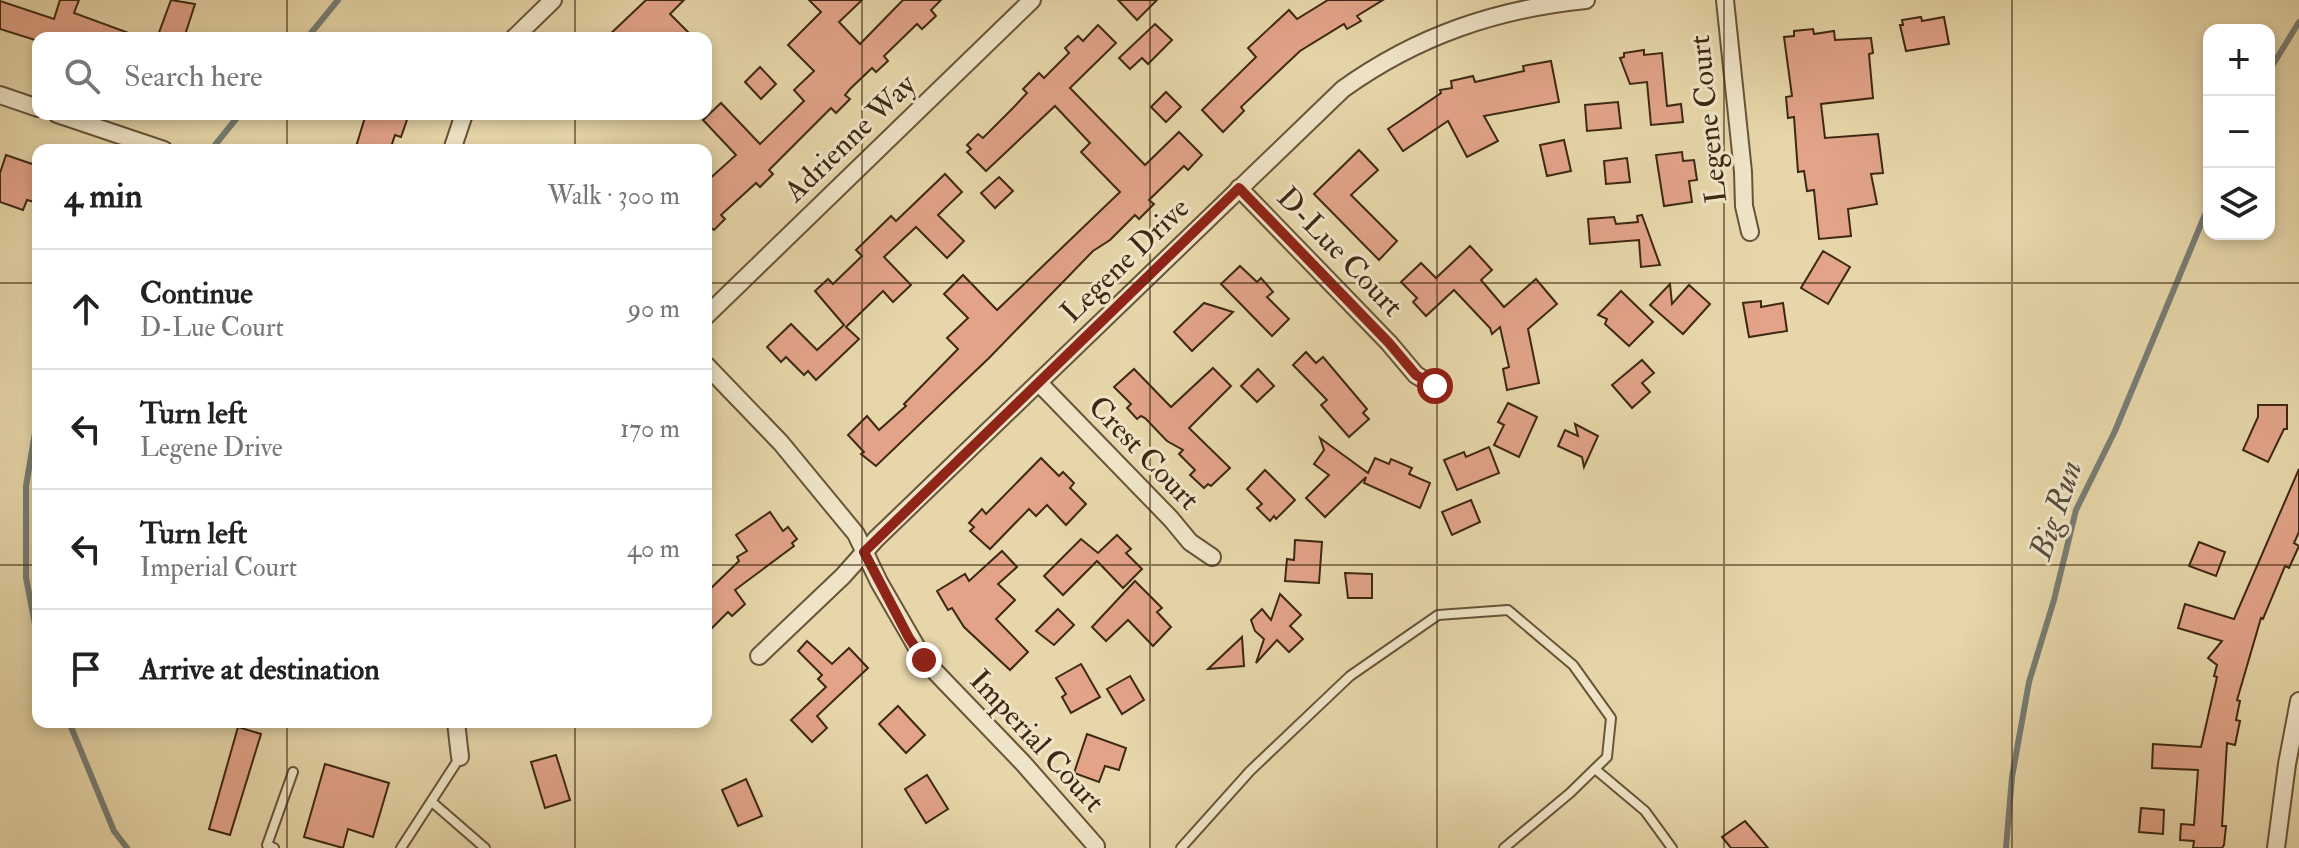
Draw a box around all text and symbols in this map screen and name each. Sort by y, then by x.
map controls [2203,24,2275,240]
button: + [2203,24,2275,96]
search box [32,32,712,120]
street label: Legene Court [1681,33,1735,205]
icon: search [60,54,104,98]
text: Search here [124,58,263,95]
street label: Adrienne Way [776,66,924,210]
button: − [2203,96,2275,168]
button: layers [2203,168,2275,240]
text: 4 min [64,175,142,218]
street label: D-Lue Court [1269,179,1411,325]
text: Walk · 300 m [548,180,680,212]
street label: Legene Drive [1053,190,1197,330]
text: Continue [140,275,253,312]
icon: ahead [64,287,108,331]
text: 90 m [628,293,680,325]
text: D-Lue Court [140,312,284,344]
route start [1417,368,1453,404]
street label: Crest Court [1081,388,1208,518]
text: Turn left [140,395,247,432]
icon: left [64,407,108,451]
text: 170 m [620,413,680,445]
text: Legene Drive [140,432,283,464]
water label: Big Run [2020,455,2091,566]
text: Turn left [140,515,247,552]
icon: left [64,527,108,571]
text: 40 m [627,533,680,565]
text: Imperial Court [140,552,297,584]
route end [906,642,942,678]
icon: arrive [64,647,108,691]
text: Arrive at destination [140,651,380,688]
street label: Imperial Court [962,662,1113,820]

